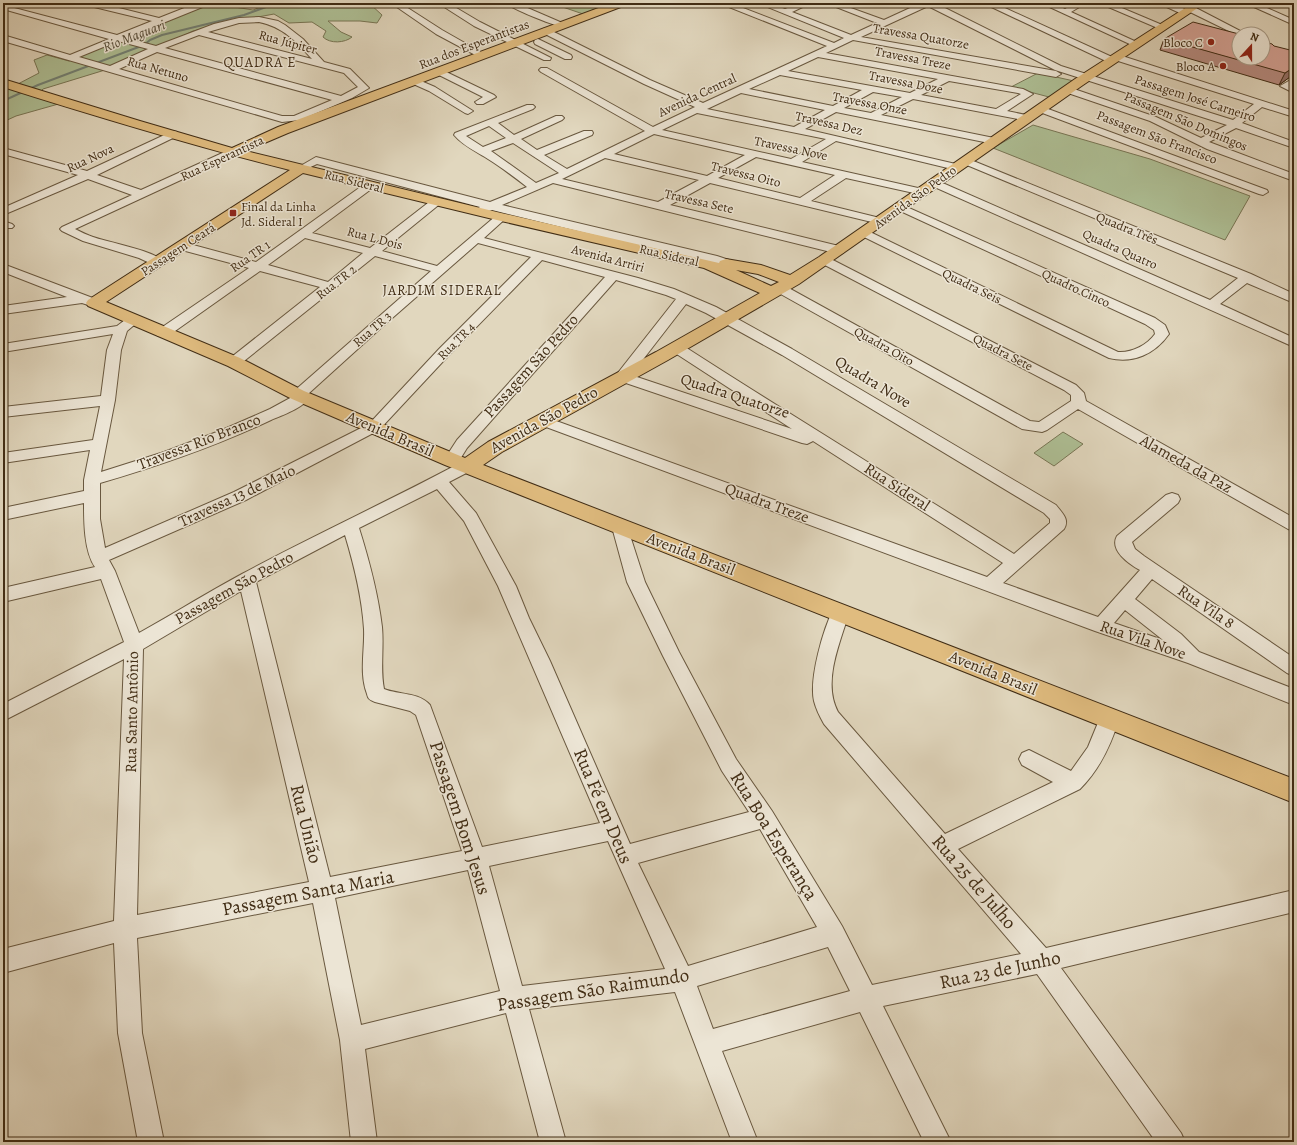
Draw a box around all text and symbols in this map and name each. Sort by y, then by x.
water label: Rio Maguari [100,15,168,57]
street label: Rua dos Esperantistas [416,15,532,73]
street label: Travessa Quatorze [871,19,971,53]
street label: Rua Júpiter [257,26,319,58]
north arrow [1231,26,1271,66]
text: N [1248,29,1261,46]
place label: Bloco C [1163,34,1203,51]
marker: Bloco C [1206,37,1216,47]
street label: Travessa Treze [874,42,953,74]
street label: Rua Netuno [125,52,191,86]
district label: QUADRA E [224,53,296,72]
place label: Bloco A [1176,58,1215,75]
marker: Bloco A [1218,61,1228,71]
street label: Travessa Doze [867,66,945,98]
street label: Avenida Central [654,69,739,121]
street label: Passagem José Carneiro [1132,70,1258,126]
street label: Travessa Onze [831,87,909,119]
street label: Passagem São Domingos [1122,87,1250,155]
street label: Passagem São Francisco [1094,106,1220,168]
street label: Travessa Dez [794,107,864,139]
street label: Rua Esperantista [177,131,267,185]
street label: Travessa Nove [753,132,829,164]
street label: Rua Nova [64,140,116,176]
street label: Travessa Oito [709,157,783,191]
street label: Avenida São Pedro [870,161,959,233]
street label: Rua Sideral [323,165,385,197]
street label: Travessa Sete [663,185,735,217]
place label: Final da Linha Jd. Sideral I [241,198,316,230]
marker: Final da Linha Jd. Sideral I [228,208,238,218]
street label: Quadra Três [1094,208,1160,248]
street label: Passagem Ceará [137,218,219,280]
street label: Rua L Dois [345,222,405,254]
street label: Quadra Quatro [1080,225,1160,273]
street label: Rua TR 1 [227,236,274,276]
street label: Avenida Arriri [569,240,647,276]
street label: Rua Sideral [638,240,700,270]
street label: Rua TR 2 [312,261,360,303]
street label: Quadra Seis [940,264,1004,308]
street label: Quadro Cinco [1039,265,1113,311]
district label: JARDIM SIDERAL [382,281,502,300]
street label: Rua TR 3 [349,307,395,351]
street label: Passagem São Pedro [479,309,584,423]
street label: Rua TR 4 [433,318,479,364]
street label: Quadra Oito [851,323,917,369]
street label: Quadra Sete [970,330,1036,374]
street label: Quadra Nove [831,351,915,413]
street label: Quadra Quatorze [678,368,792,424]
street label: Avenida São Pedro [485,381,602,459]
street label: Avenida Brasil [342,405,437,462]
street label: Travessa Rio Branco [134,408,264,476]
street label: Alameda da Paz [1135,429,1236,498]
street label: Rua Sideral [860,457,934,517]
street label: Travessa 13 de Maio [175,459,299,533]
street label: Quadra Treze [722,478,812,528]
street label: Avenida Brasil [643,527,739,581]
street label: Passagem São Pedro [171,546,297,630]
street label: Rua Vila 8 [1173,580,1239,634]
street label: Rua Vila Nove [1097,615,1189,665]
street label: Avenida Brasil [945,645,1040,701]
street label: Rua Santo Antônio [120,651,144,773]
street label: Passagem Bom Jesus [423,738,497,898]
street label: Rua Fé em Deus [567,744,639,868]
street label: Rua Boa Esperança [724,767,824,906]
street label: Rua União [284,782,328,866]
street label: Rua 25 de Julho [926,829,1022,935]
street label: Passagem Santa Maria [220,864,396,922]
street label: Rua 23 de Junho [937,944,1063,996]
street label: Passagem São Raimundo [495,962,691,1018]

